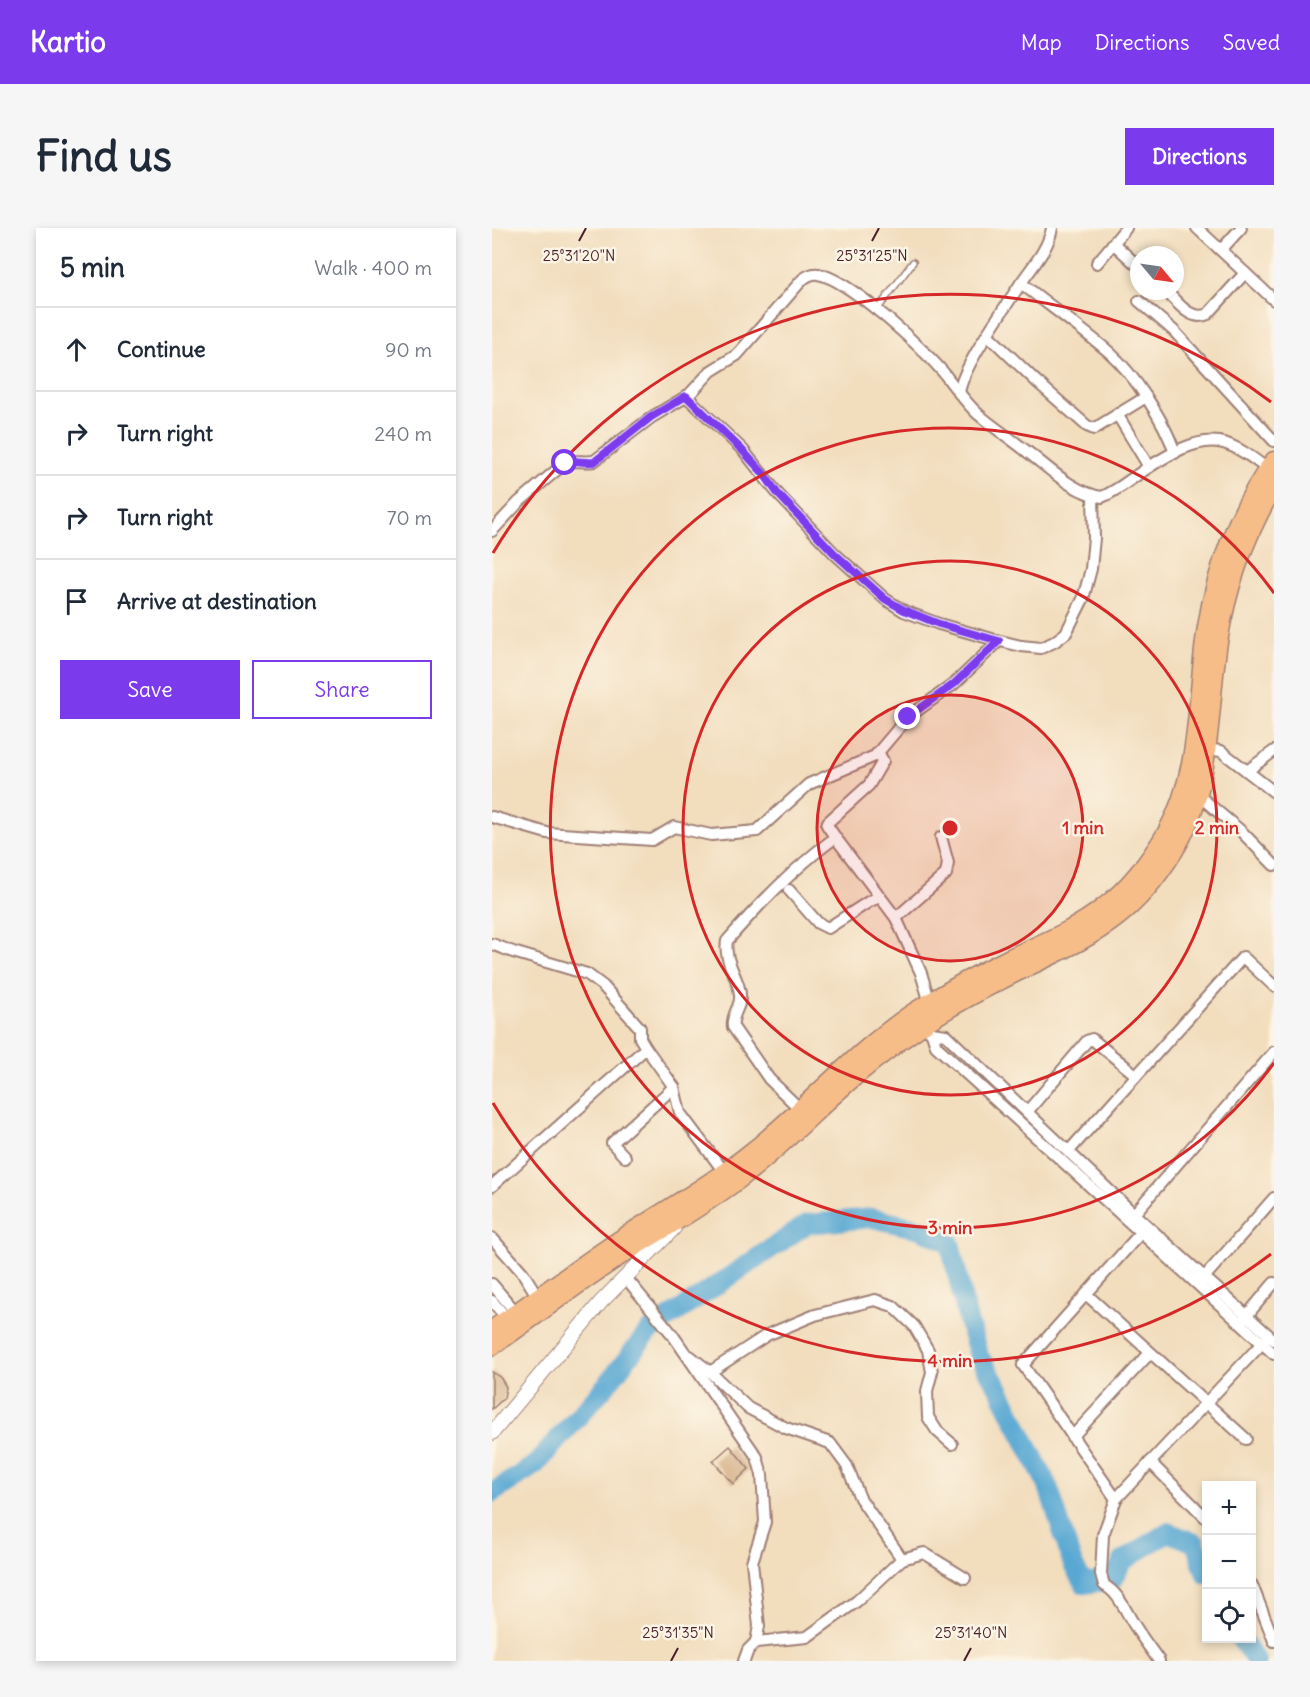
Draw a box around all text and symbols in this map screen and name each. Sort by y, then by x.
text: Kartio [30,24,106,60]
text: Map [1021,29,1062,56]
text: Directions [1095,29,1189,56]
text: Saved [1222,29,1280,56]
button: Directions [1125,128,1274,185]
text: Find us [36,130,172,182]
text: 25°31'20"N [543,246,615,265]
text: 25°31'25"N [836,246,908,265]
north arrow [1130,246,1184,300]
text: 5 min [60,251,125,284]
text: Walk · 400 m [314,255,432,280]
icon: ahead [60,333,93,366]
text: Continue [117,335,206,363]
text: 90 m [385,337,432,362]
icon: right [60,417,93,450]
text: Turn right [117,419,213,447]
text: 240 m [374,421,432,446]
route start [551,449,577,475]
icon: right [60,501,93,534]
text: Turn right [117,503,213,531]
text: 70 m [387,505,432,530]
icon: arrive [60,585,93,618]
text: Arrive at destination [117,587,317,615]
button: Save [60,660,240,719]
button: Share [252,660,432,719]
route end [894,703,920,729]
text: 1 min [1062,816,1104,839]
text: 2 min [1195,816,1240,839]
centre of rings [940,818,960,838]
text: 3 min [928,1216,973,1239]
text: 4 min [928,1349,973,1372]
map controls [1202,1481,1256,1643]
button: + [1202,1481,1256,1535]
button: − [1202,1535,1256,1589]
button: locate [1202,1589,1256,1643]
text: 25°31'35"N [642,1623,714,1642]
text: 25°31'40"N [935,1623,1007,1642]

